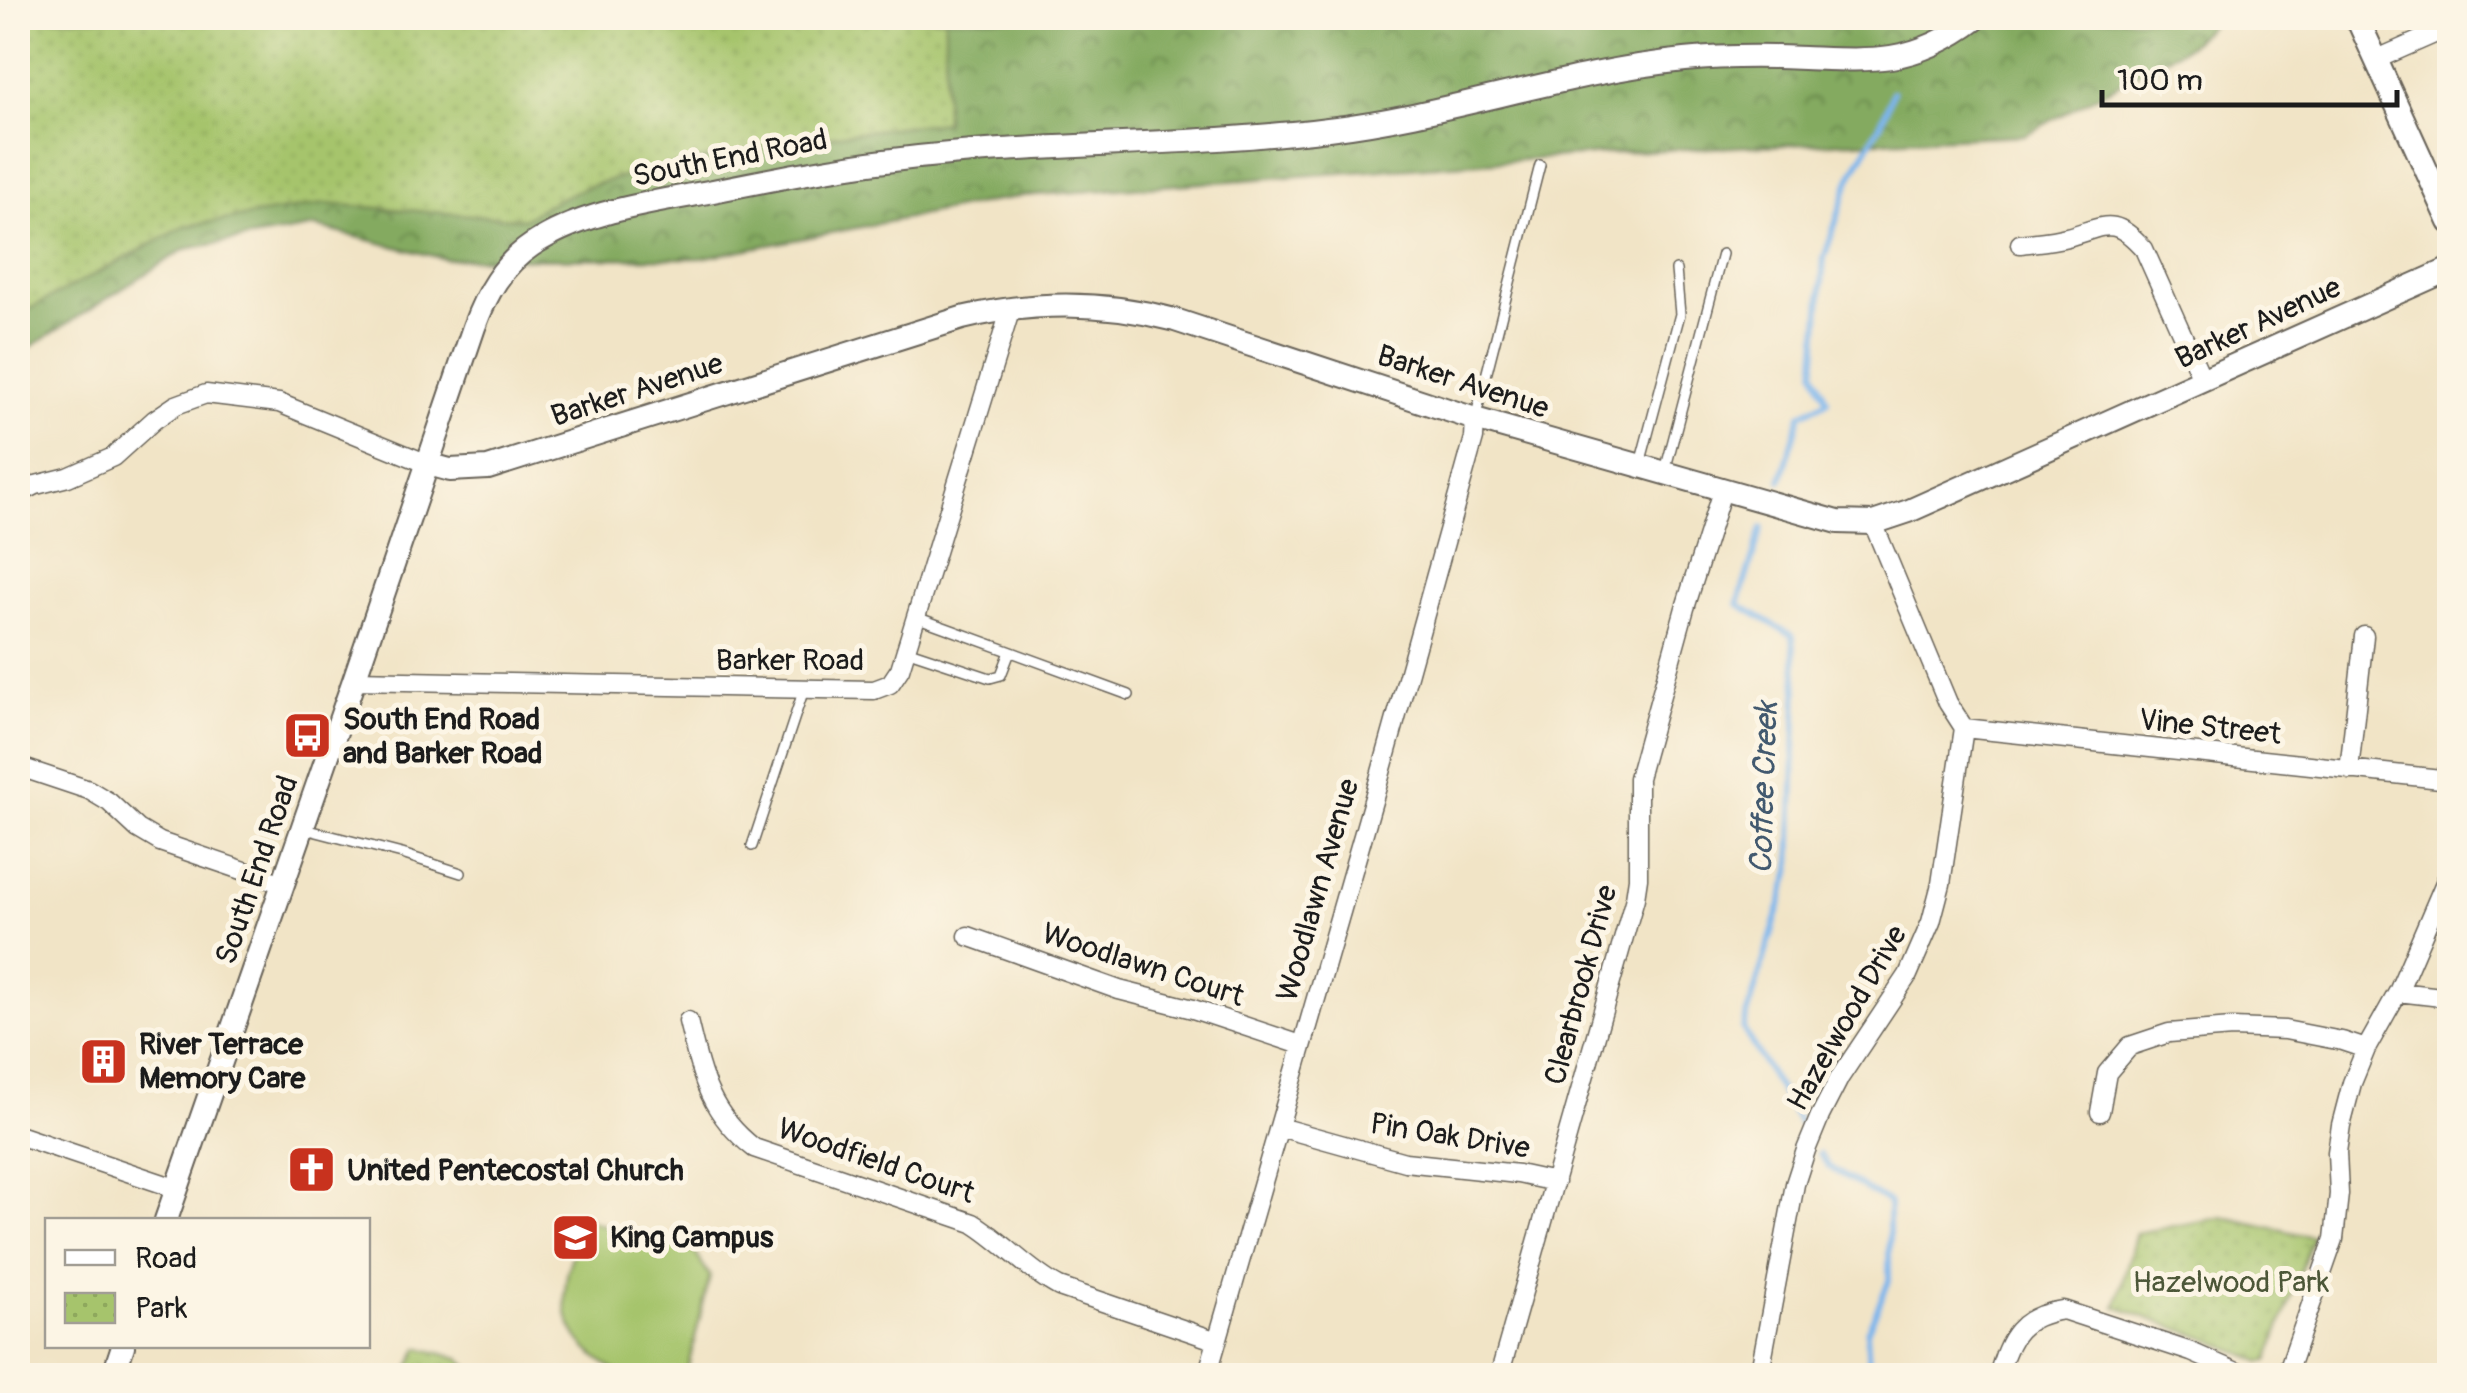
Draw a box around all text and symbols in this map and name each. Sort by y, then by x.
scale bar [2102,45,2397,107]
text: 100 m [2117,62,2203,99]
street label: South End Road [630,121,830,195]
street label: Barker Avenue [2169,268,2347,377]
street label: Barker Avenue [1372,337,1554,427]
street label: Barker Avenue [546,345,728,435]
street label: Barker Road [716,642,864,679]
water label: Coffee Creek [1741,699,1787,875]
place label: South End Road and Barker Road [343,701,543,772]
street label: Vine Street [2137,701,2284,753]
bus stop icon: South End Road and Barker Road [282,710,334,762]
street label: South End Road [207,771,307,969]
street label: Woodlawn Avenue [1269,774,1367,1005]
street label: Clearbrook Drive [1537,881,1625,1089]
street label: Woodlawn Court [1037,915,1249,1015]
street label: Hazelwood Drive [1779,918,1915,1117]
place label: River Terrace Memory Care [139,1026,306,1097]
building icon: River Terrace Memory Care [78,1035,130,1087]
street label: Pin Oak Drive [1368,1105,1533,1167]
street label: Woodfield Court [773,1110,980,1212]
church icon: United Pentecostal Church [286,1144,338,1196]
place label: United Pentecostal Church [347,1152,684,1189]
school or university icon: King Campus [549,1211,601,1263]
legend [45,1218,370,1348]
place label: King Campus [610,1219,774,1256]
text: Road [135,1240,197,1277]
park label: Hazelwood Park [2133,1264,2330,1301]
text: Park [135,1290,188,1327]

